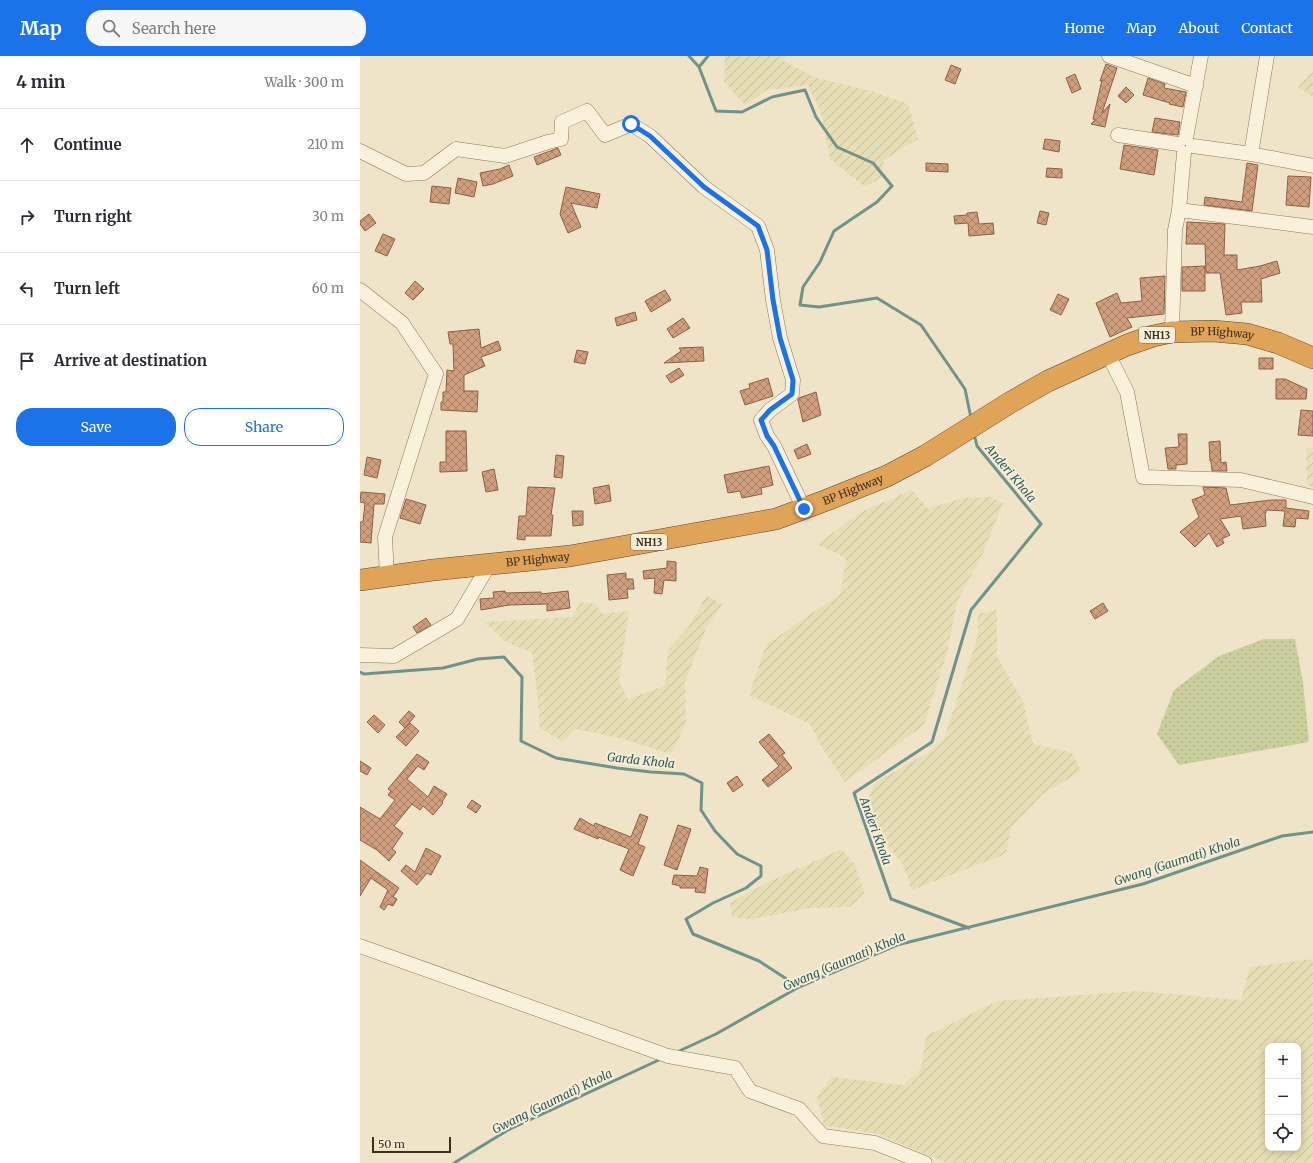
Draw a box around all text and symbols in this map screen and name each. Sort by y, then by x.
search box [86,10,366,46]
text: Map [20,16,62,40]
icon: search [100,17,122,39]
text: Search here [132,19,216,38]
text: Home [1064,19,1105,37]
text: Map [1127,19,1156,37]
text: About [1178,19,1219,37]
text: Contact [1241,19,1293,37]
text: 4 min [16,71,65,93]
text: Walk · 300 m [264,74,344,91]
route start [622,115,640,133]
icon: ahead [16,134,38,156]
text: Continue [54,135,122,154]
text: 210 m [307,136,344,153]
icon: right [16,206,38,228]
text: Turn right [54,207,132,226]
text: 30 m [312,208,344,225]
icon: left [16,278,38,300]
text: Turn left [54,279,120,298]
text: 60 m [312,280,344,297]
street label: BP Highway [1190,324,1257,343]
road number: NH13 [1139,327,1175,343]
icon: arrive [16,350,38,372]
text: Arrive at destination [54,351,207,370]
button: Save [16,408,176,446]
button: Share [184,408,344,446]
water label: Anderi Khola [982,440,1040,505]
street label: BP Highway [821,471,886,508]
route end [795,500,813,518]
road number: NH13 [631,534,667,550]
street label: BP Highway [505,549,571,570]
water label: Garda Khola [606,749,676,771]
water label: Anderi Khola [856,794,895,867]
water label: Gwang (Gaumati) Khola [1112,833,1242,888]
water label: Gwang (Gaumati) Khola [780,928,908,994]
map controls [1265,1043,1301,1151]
button: + [1265,1043,1301,1079]
water label: Gwang (Gaumati) Khola [490,1065,615,1137]
button: − [1265,1079,1301,1115]
button: locate [1265,1115,1301,1151]
scale bar [372,1135,451,1154]
text: 50 m [378,1137,405,1151]

